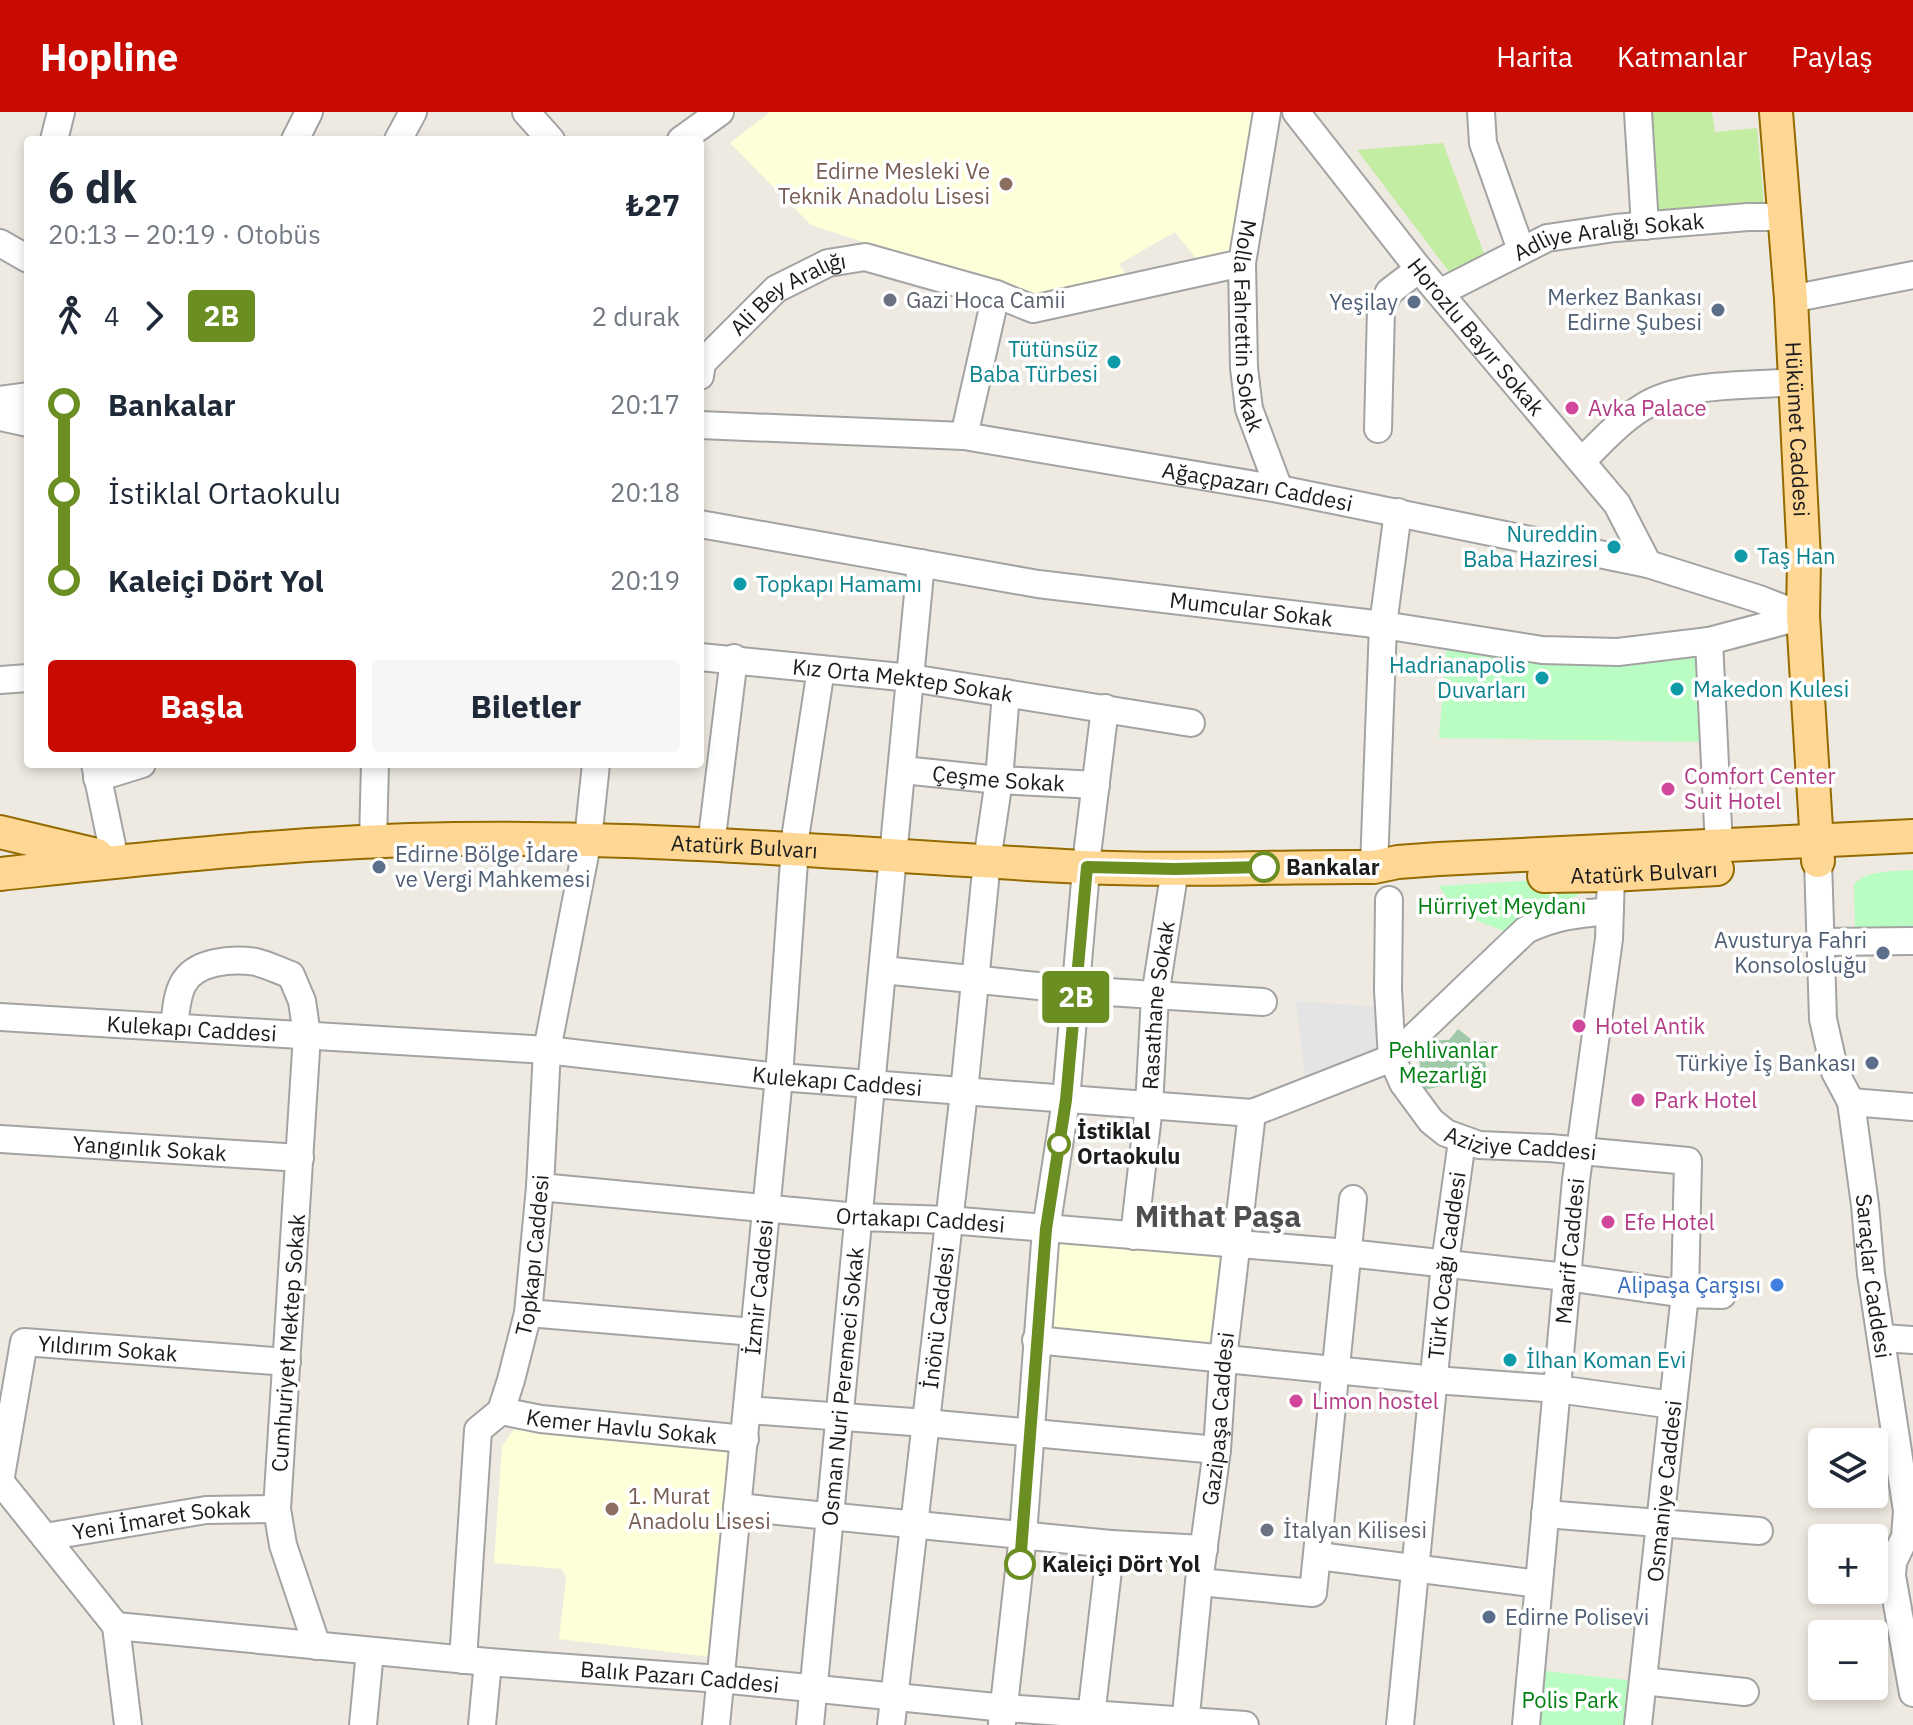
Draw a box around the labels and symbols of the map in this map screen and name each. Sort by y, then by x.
place label: Edirne Mesleki Ve Teknik Anadolu Lisesi [778,156,990,210]
marker: Edirne Mesleki Ve Teknik Anadolu Lisesi [997,175,1015,193]
street label: Adliye Aralığı Sokak [1508,206,1706,267]
street label: Molla Fahrettin Sokak [1228,218,1271,436]
street label: Ali Bey Aralığı [723,245,848,341]
street label: Horozlu Bayır Sokak [1402,252,1551,422]
place label: Merkez Bankası Edirne Şubesi [1547,282,1702,336]
place label: Gazi Hoca Camii [906,285,1065,314]
place label: Yeşilay [1329,287,1398,316]
marker: Gazi Hoca Camii [881,291,899,309]
marker: Yeşilay [1405,293,1423,311]
marker: Merkez Bankası Edirne Şubesi [1709,301,1727,319]
place label: Tütünsüz Baba Türbesi [969,334,1098,388]
street label: Hükümet Caddesi [1779,341,1817,518]
marker: Tütünsüz Baba Türbesi [1105,353,1123,371]
place label: Avka Palace [1588,393,1707,422]
marker: Avka Palace [1563,399,1581,417]
street label: Ağaçpazarı Caddesi [1160,455,1355,518]
place label: Nureddin Baba Haziresi [1463,519,1598,573]
marker: Nureddin Baba Haziresi [1605,538,1623,556]
place label: Taş Han [1757,541,1836,570]
marker: Taş Han [1732,547,1750,565]
place label: Topkapı Hamamı [756,569,922,598]
marker: Topkapı Hamamı [731,575,749,593]
street label: Mumcular Sokak [1168,585,1335,633]
place label: Hadrianapolis Duvarları [1389,650,1526,704]
street label: Kız Orta Mektep Sokak [791,651,1015,708]
marker: Hadrianapolis Duvarları [1533,669,1551,687]
place label: Makedon Kulesi [1693,674,1849,703]
marker: Makedon Kulesi [1668,680,1686,698]
street label: Çeşme Sokak [931,758,1066,797]
place label: Comfort Center Suit Hotel [1684,761,1836,815]
marker: Comfort Center Suit Hotel [1659,780,1677,798]
street label: Atatürk Bulvarı [670,828,819,865]
place label: Edirne Bölge İdare ve Vergi Mahkemesi [395,839,591,893]
marker: Bankalar [1249,852,1279,882]
place label: Bankalar [1286,852,1380,881]
street label: Atatürk Bulvarı [1570,854,1718,890]
marker: Edirne Bölge İdare ve Vergi Mahkemesi [370,858,388,876]
park label: Hürriyet Meydanı [1418,891,1586,920]
street label: Rasathane Sokak [1135,918,1181,1091]
place label: Avusturya Fahri Konsolosluğu [1714,925,1867,979]
marker: Avusturya Fahri Konsolosluğu [1874,944,1892,962]
line badge: 2B [1040,971,1112,1023]
street label: Kulekapı Caddesi [106,1008,278,1048]
place label: Hotel Antik [1595,1011,1706,1040]
marker: Hotel Antik [1570,1017,1588,1035]
park label: Pehlivanlar Mezarlığı [1388,1035,1498,1089]
place label: Türkiye İş Bankası [1676,1048,1856,1077]
marker: Türkiye İş Bankası [1863,1054,1881,1072]
street label: Kulekapı Caddesi [751,1059,923,1102]
place label: Park Hotel [1654,1085,1757,1114]
marker: Park Hotel [1629,1091,1647,1109]
place label: İstiklal Ortaokulu [1077,1116,1180,1170]
street label: Aziziye Caddesi [1441,1119,1598,1166]
street label: Yangınlık Sokak [72,1129,228,1167]
marker: İstiklal Ortaokulu [1048,1133,1070,1155]
street label: Türk Ocağı Caddesi [1421,1170,1472,1361]
street label: Topkapı Caddesi [508,1174,555,1339]
street label: Maarif Caddesi [1548,1177,1590,1325]
street label: Saraçlar Caddesi [1850,1192,1899,1360]
district label: Mithat Paşa [1135,1196,1301,1235]
street label: Ortakapı Caddesi [835,1200,1006,1239]
place label: Efe Hotel [1624,1207,1715,1236]
street label: Cumhuriyet Mektep Sokak [264,1213,311,1473]
marker: Efe Hotel [1599,1213,1617,1231]
street label: İzmir Caddesi [737,1218,779,1356]
street label: Osman Nuri Peremeci Sokak [814,1245,870,1527]
street label: İnönü Caddesi [915,1245,960,1390]
place label: Alipaşa Çarşısı [1617,1270,1761,1299]
marker: Alipaşa Çarşısı [1768,1276,1786,1294]
street label: Yıldırım Sokak [37,1328,179,1368]
street label: Gazipaşa Caddesi [1195,1330,1240,1507]
place label: İlhan Koman Evi [1526,1345,1686,1374]
marker: İlhan Koman Evi [1501,1351,1519,1369]
place label: Limon hostel [1312,1386,1439,1415]
marker: Limon hostel [1287,1392,1305,1410]
street label: Osmaniye Caddesi [1640,1399,1687,1583]
street label: Kemer Havlu Sokak [524,1401,719,1450]
place label: 1. Murat Anadolu Lisesi [628,1481,771,1535]
street label: Yeni İmaret Sokak [70,1494,251,1546]
marker: 1. Murat Anadolu Lisesi [603,1500,621,1518]
place label: İtalyan Kilisesi [1283,1515,1427,1544]
marker: İtalyan Kilisesi [1258,1521,1276,1539]
marker: Kaleiçi Dört Yol [1005,1549,1035,1579]
place label: Kaleiçi Dört Yol [1042,1549,1200,1578]
place label: Edirne Polisevi [1505,1602,1649,1631]
marker: Edirne Polisevi [1480,1608,1498,1626]
street label: Balık Pazarı Caddesi [579,1654,781,1699]
park label: Polis Park [1521,1685,1619,1714]

